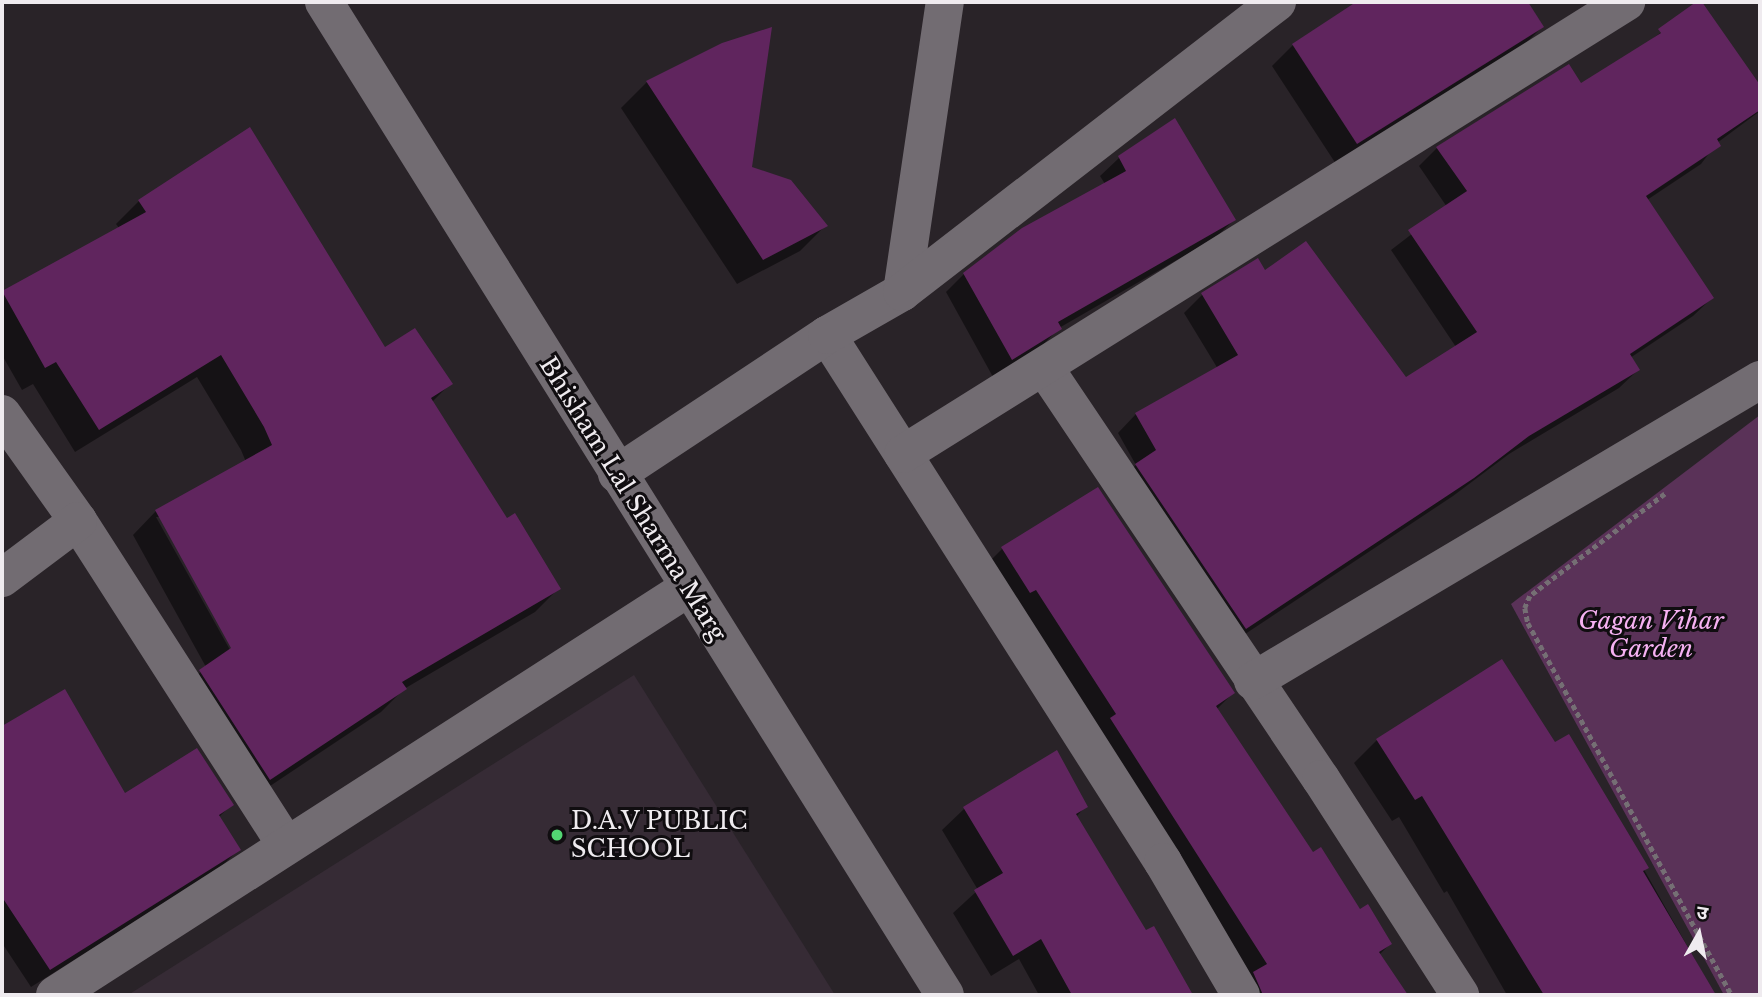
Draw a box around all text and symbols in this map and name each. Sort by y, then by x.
street label: Bhisham Lal Sharma Marg [533,352,733,646]
park label: Gagan Vihar Garden [1578,607,1724,663]
place label: D.A.V PUBLIC SCHOOL [571,807,748,863]
marker: D.A.V PUBLIC SCHOOL [549,827,565,843]
north arrow [1664,899,1734,969]
text: उ [1695,901,1710,925]

